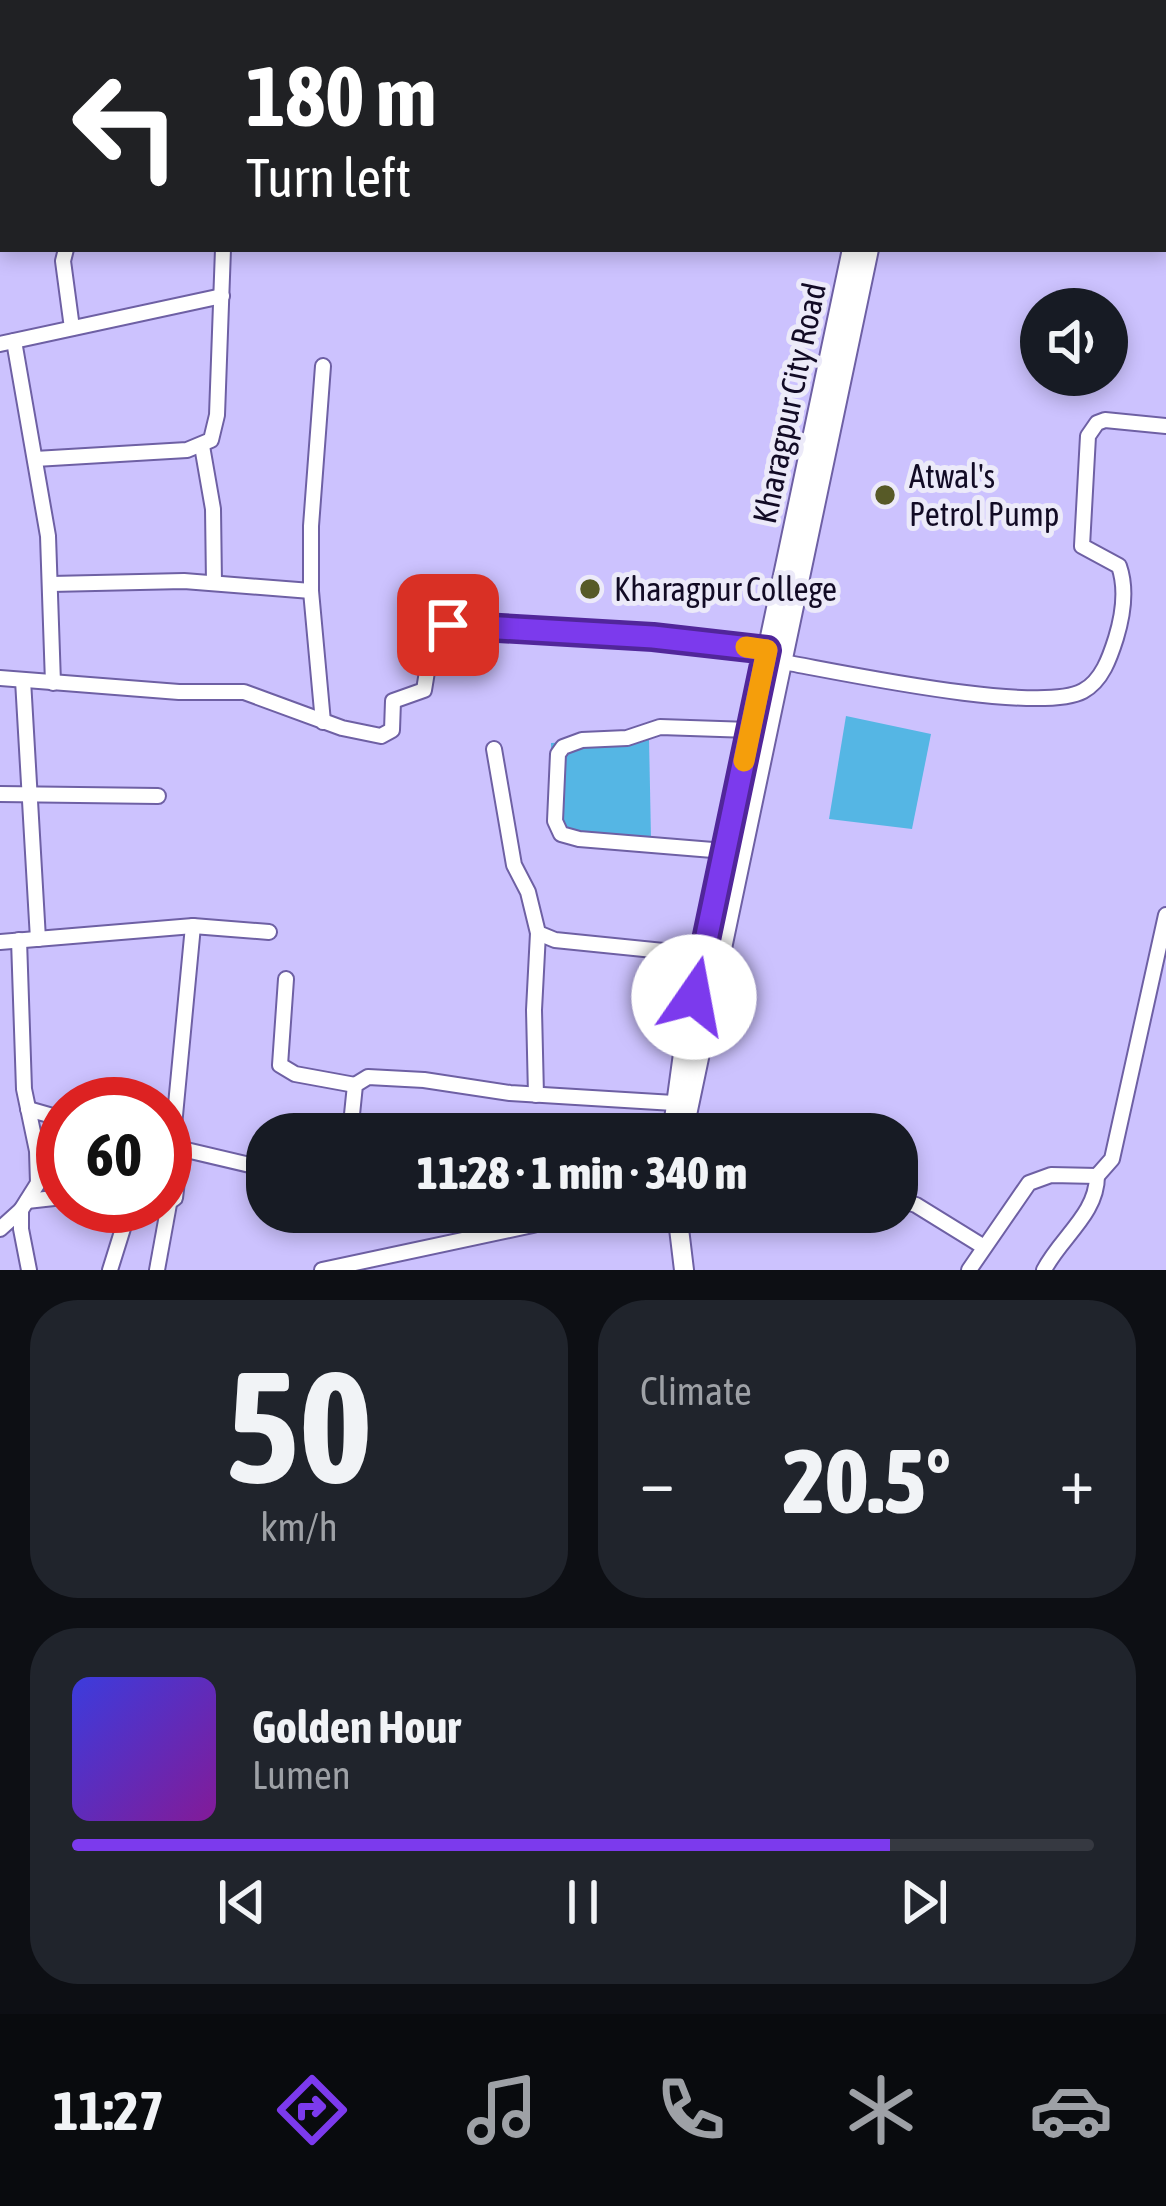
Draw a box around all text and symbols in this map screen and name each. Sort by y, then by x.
icon: left [48,48,204,204]
text: 180 m [246,48,436,144]
text: Turn left [246,147,411,208]
street label: Kharagpur City Road [745,279,833,527]
map controls [1020,288,1128,396]
button: sound [1020,288,1128,396]
place label: Atwal's Petrol Pump [909,457,1059,533]
marker: Atwal's Petrol Pump [872,482,898,508]
place label: Kharagpur College [614,570,837,608]
pin [397,574,499,676]
marker: Kharagpur College [577,576,603,602]
icon: arrive [415,592,481,658]
position arrow [631,934,757,1060]
speed limit sign: 60 [36,1077,192,1233]
text: 11:28 · 1 min · 340 m [417,1147,747,1199]
text: 50 [226,1337,372,1516]
text: Climate [640,1369,752,1413]
text: 20.5° [783,1429,951,1532]
text: − [640,1442,674,1518]
text: + [1060,1442,1094,1518]
text: km/h [260,1505,338,1549]
text: Golden Hour [252,1701,461,1753]
text: Lumen [252,1753,351,1797]
icon: previous [209,1869,275,1935]
icon: pause [550,1869,616,1935]
icon: next [891,1869,957,1935]
icon: directions [270,2068,354,2152]
icon: music [460,2068,544,2152]
icon: phone [649,2068,733,2152]
icon: climate [839,2068,923,2152]
icon: car [1029,2068,1113,2152]
text: 11:27 [53,2080,164,2141]

